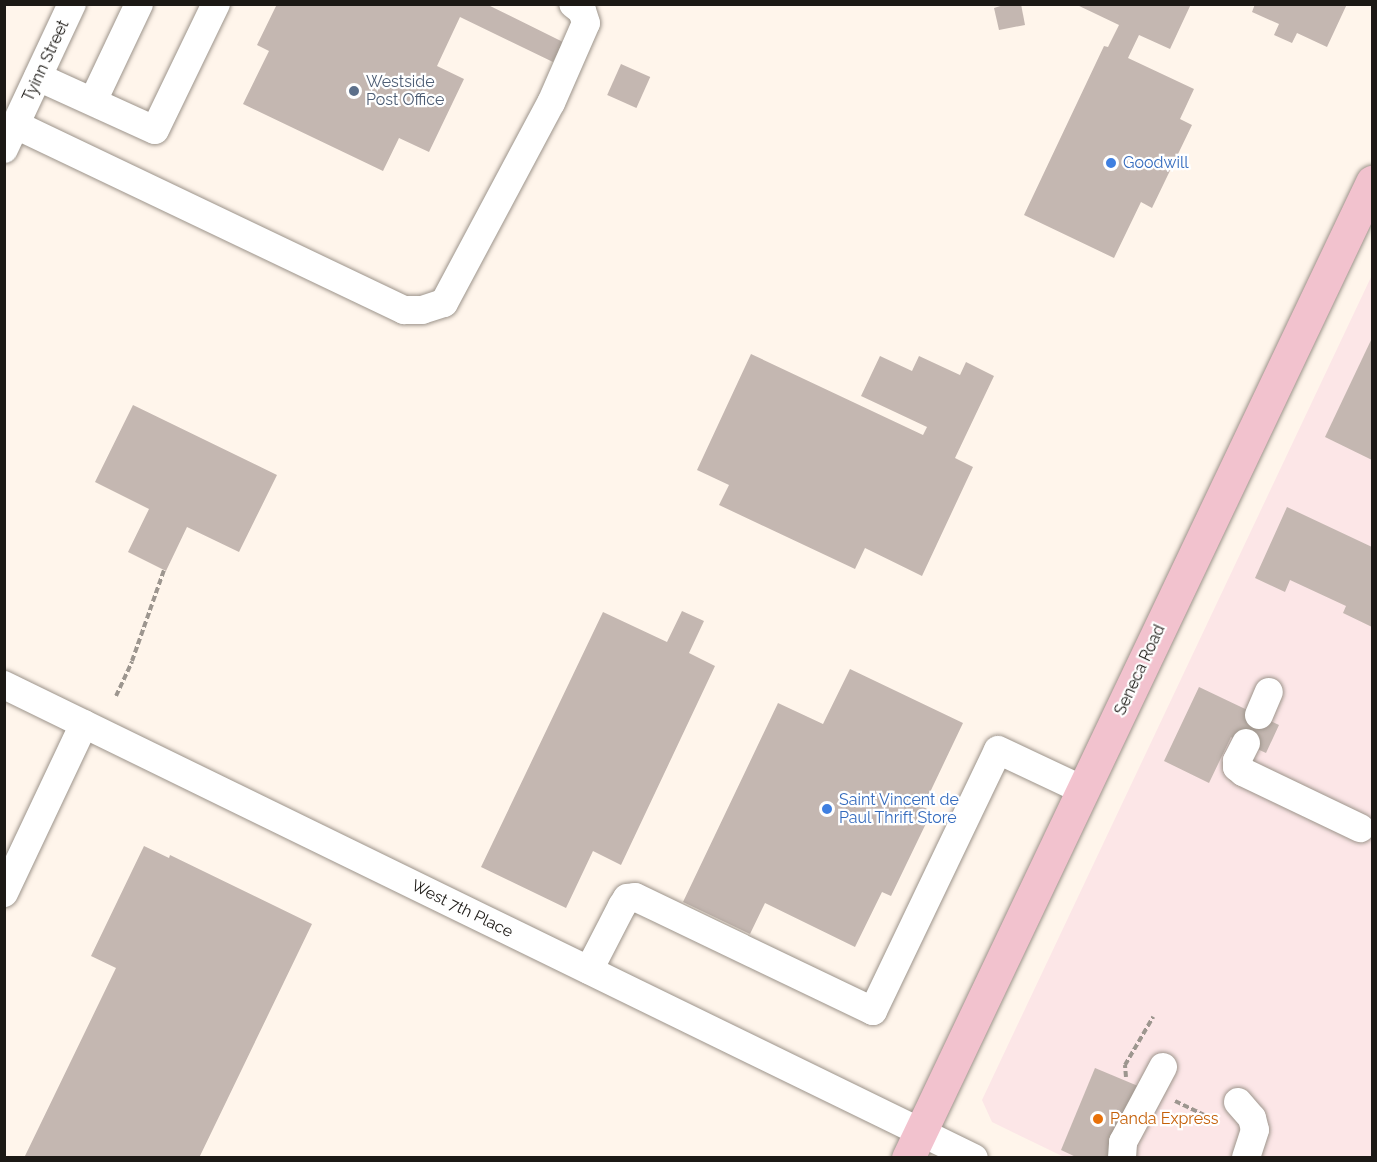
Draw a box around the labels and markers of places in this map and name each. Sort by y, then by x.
place label: Westside Post Office [366,72,444,110]
marker: Westside Post Office [347,84,361,98]
place label: Goodwill [1123,153,1189,173]
marker: Goodwill [1104,156,1118,170]
place label: Saint Vincent de Paul Thrift Store [839,790,959,828]
marker: Saint Vincent de Paul Thrift Store [820,802,834,816]
place label: Panda Express [1110,1109,1219,1129]
marker: Panda Express [1091,1112,1105,1126]

